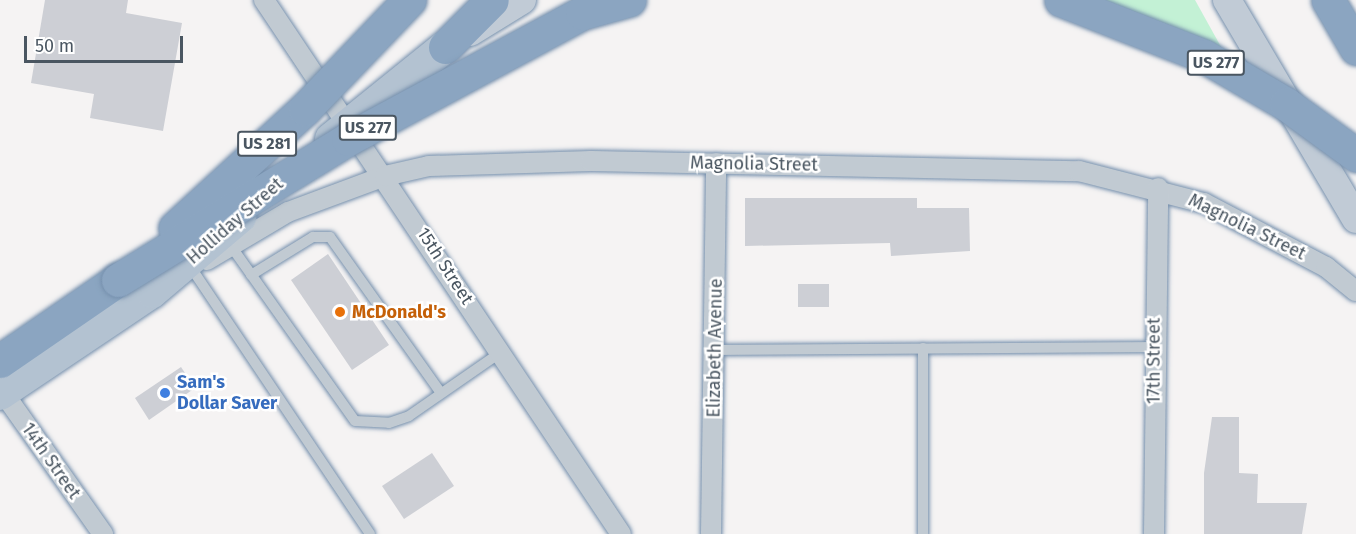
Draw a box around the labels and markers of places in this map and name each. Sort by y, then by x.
place label: McDonald's [352,301,446,323]
marker: McDonald's [333,305,347,319]
place label: Sam's Dollar Saver [177,372,277,415]
marker: Sam's Dollar Saver [158,386,172,400]

